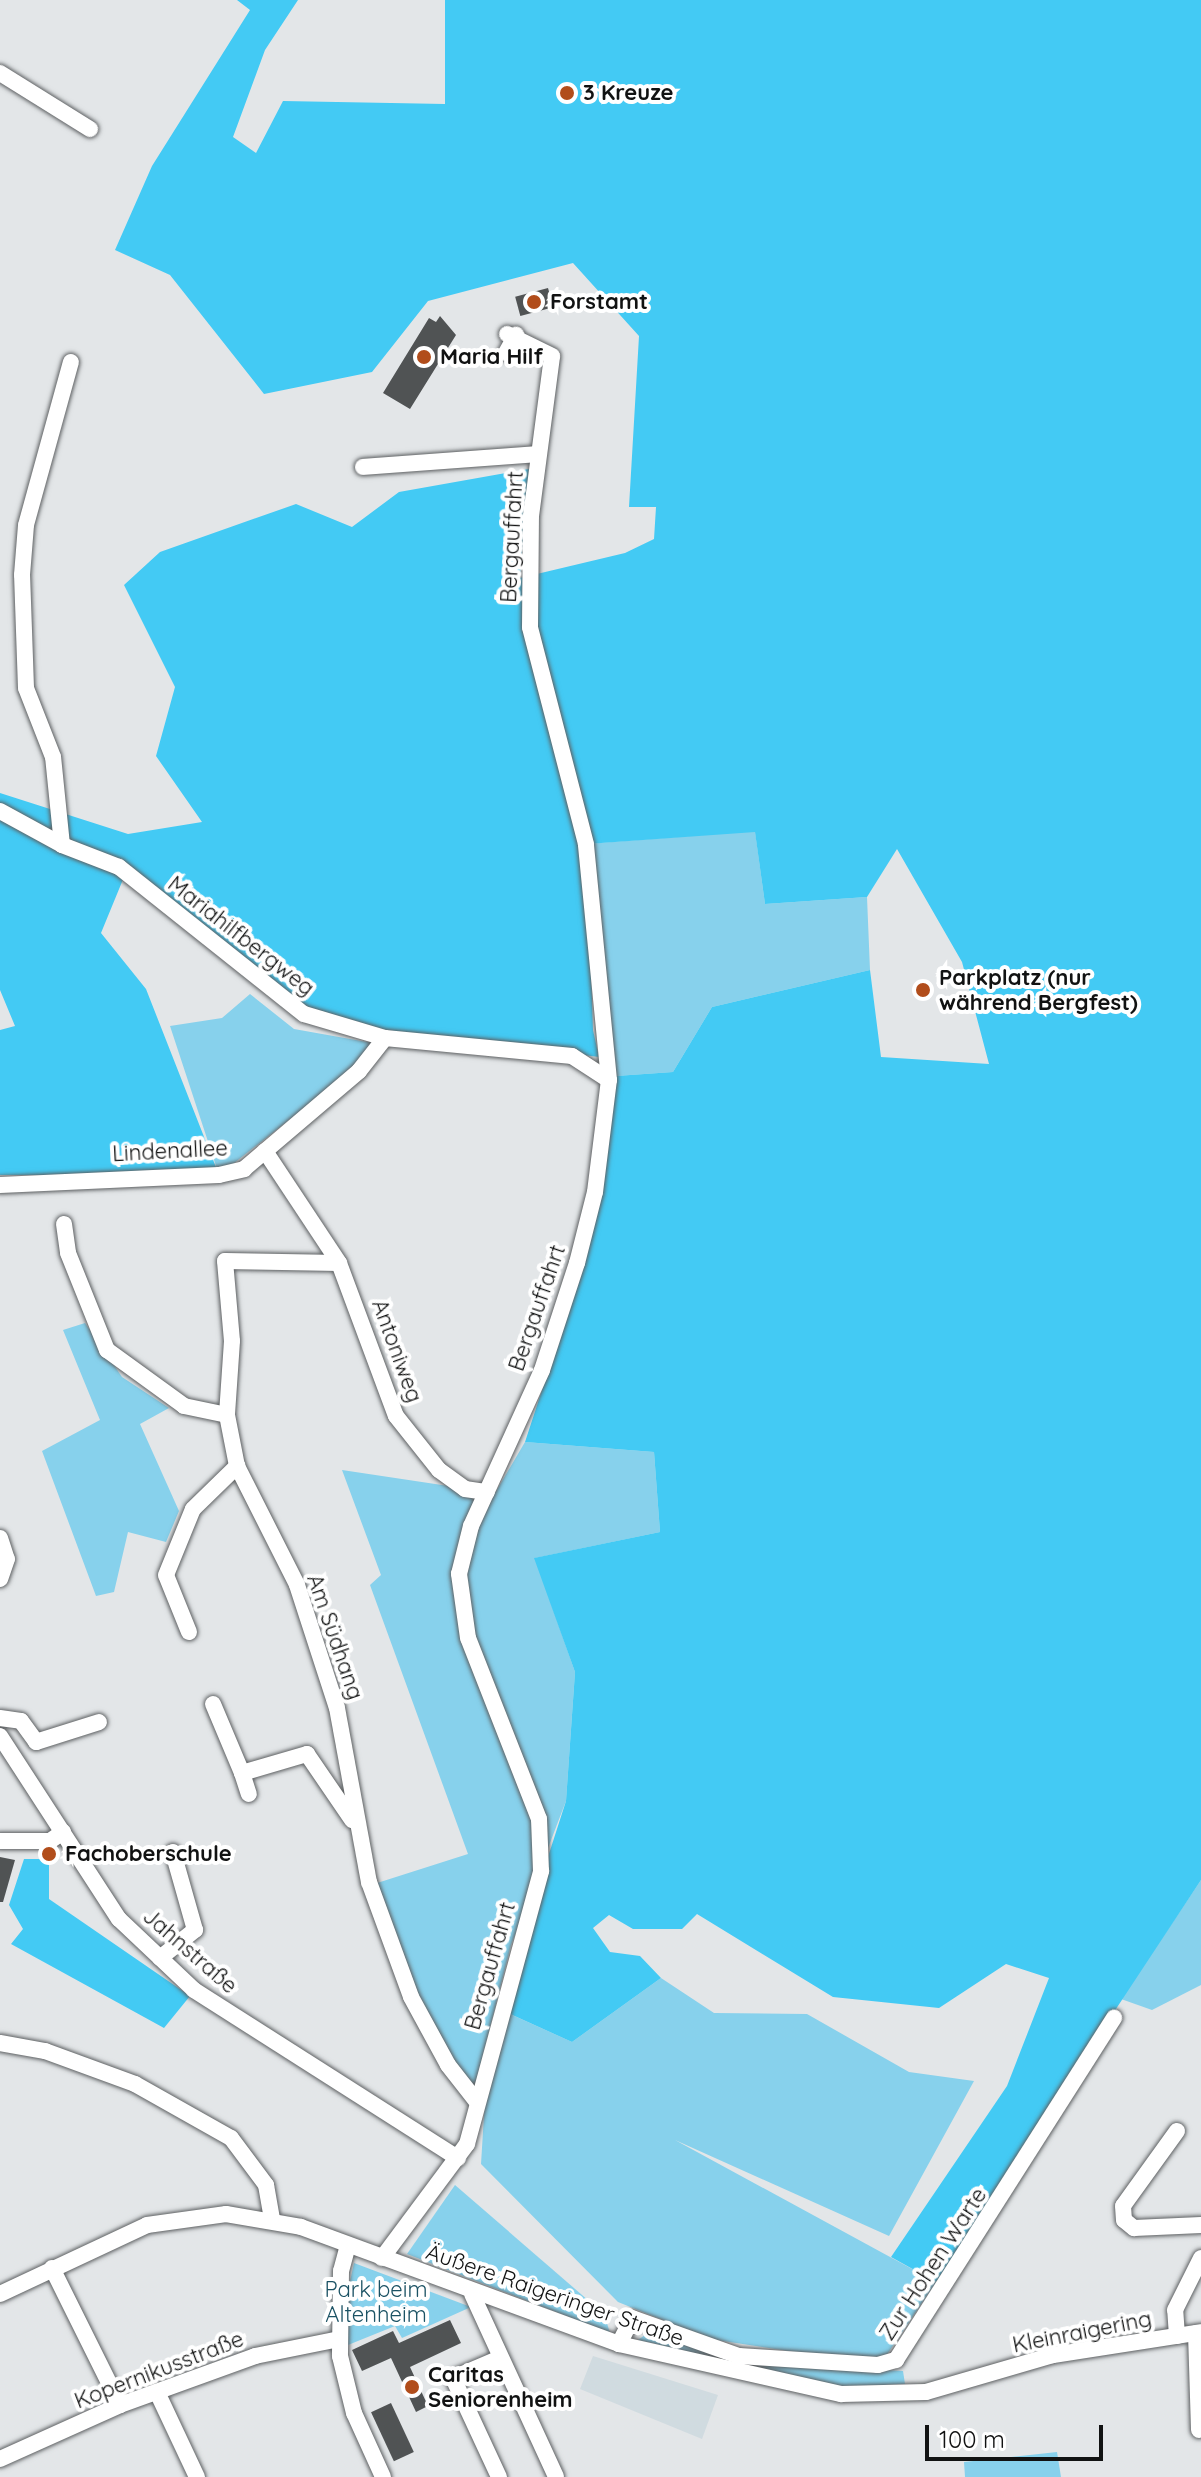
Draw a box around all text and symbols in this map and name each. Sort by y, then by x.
place label: 3 Kreuze [583,80,674,106]
marker: 3 Kreuze [558,84,576,102]
place label: Forstamt [550,289,648,315]
marker: Forstamt [525,293,543,311]
place label: Maria Hilf [440,344,543,370]
marker: Maria Hilf [415,348,433,366]
street label: Bergauffahrt [495,471,529,603]
street label: Mariahilfbergweg [163,871,319,1001]
place label: Parkplatz (nur während Bergfest) [939,964,1138,1016]
marker: Parkplatz (nur während Bergfest) [914,981,932,999]
street label: Lindenallee [112,1135,228,1167]
street label: Bergauffahrt [503,1241,571,1375]
street label: Antoniweg [366,1296,428,1406]
street label: Am Südhang [301,1571,369,1703]
place label: Fachoberschule [65,1841,232,1867]
marker: Fachoberschule [40,1845,58,1863]
street label: Bergauffahrt [459,1899,521,2033]
street label: Jahnstraße [137,1903,243,1999]
street label: Zur Hohen Warte [874,2183,992,2345]
street label: Äußere Raigeringer Straße [423,2238,687,2352]
park label: Park beim Altenheim [324,2276,428,2328]
street label: Kleinraigering [1010,2306,1154,2358]
street label: Kopernikusstraße [71,2326,247,2414]
place label: Caritas Seniorenheim [428,2361,573,2412]
marker: Caritas Seniorenheim [403,2378,421,2396]
scale bar [929,2409,1107,2459]
text: 100 m [939,2424,1005,2454]

